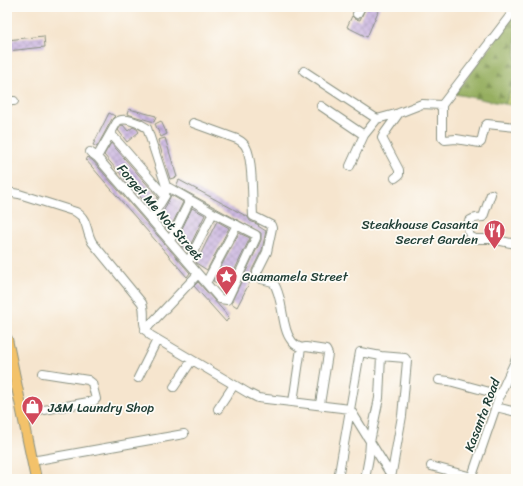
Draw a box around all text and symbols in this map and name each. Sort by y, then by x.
street label: Forget Me Not Street [111,158,209,266]
place label: Steakhouse Casanta Secret Garden [361,213,478,251]
restaurant icon: Steakhouse Casanta Secret Garden [481,218,507,251]
place icon: Guamamela Street [214,263,240,296]
place label: Guamamela Street [242,265,349,288]
street label: Kasanta Road [457,374,507,455]
shop icon: J&M Laundry Shop [19,394,45,427]
place label: J&M Laundry Shop [47,396,154,419]

